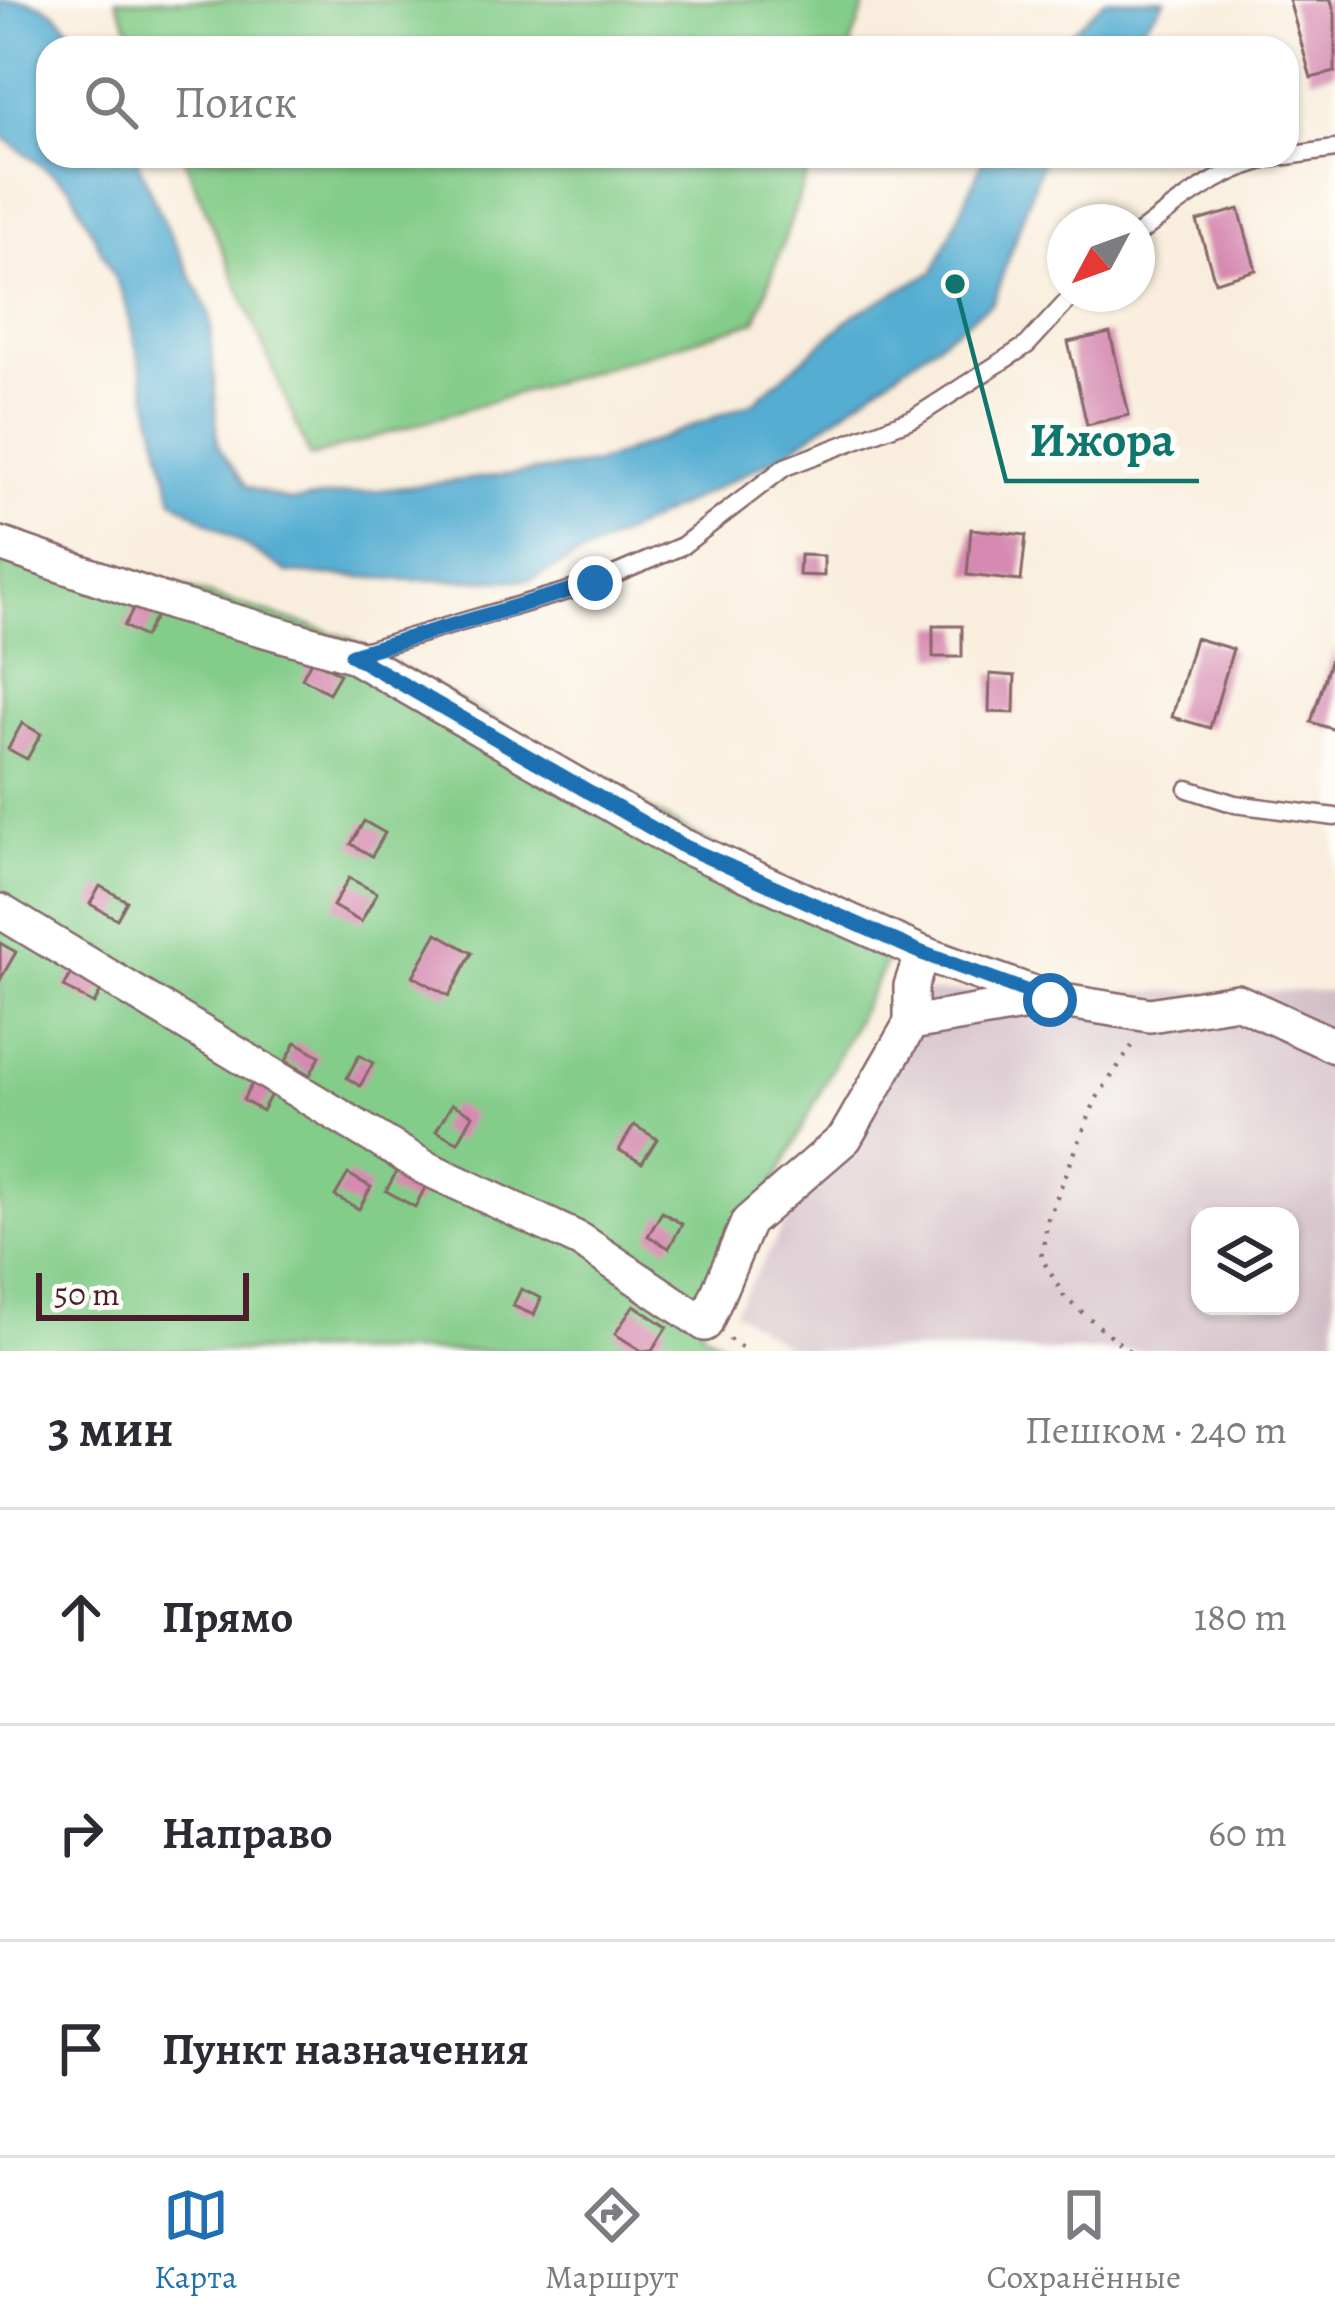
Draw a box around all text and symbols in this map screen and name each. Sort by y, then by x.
search box [36,36,1299,168]
icon: search [78,69,144,135]
text: Поиск [174,71,297,133]
north arrow [1047,204,1155,312]
callout: Ижора [1006,397,1199,481]
text: Ижора [1029,407,1175,473]
route end [568,556,622,610]
route start [1023,973,1077,1027]
map controls [1191,1207,1299,1315]
button: layers [1191,1207,1299,1315]
scale bar [36,1267,249,1320]
text: 50 m [54,1271,120,1316]
text: 3 мин [48,1394,174,1464]
text: Пешком · 240 m [1025,1403,1287,1456]
icon: ahead [48,1584,114,1650]
text: Прямо [162,1586,293,1648]
text: 180 m [1194,1590,1287,1643]
icon: right [48,1800,114,1866]
text: Направо [162,1802,333,1864]
text: 60 m [1208,1806,1287,1859]
icon: arrive [48,2016,114,2082]
text: Пункт назначения [162,2018,529,2080]
tab: Карта [154,2182,237,2299]
tab: Маршрут [545,2182,679,2299]
tab: Сохранённые [986,2182,1181,2299]

